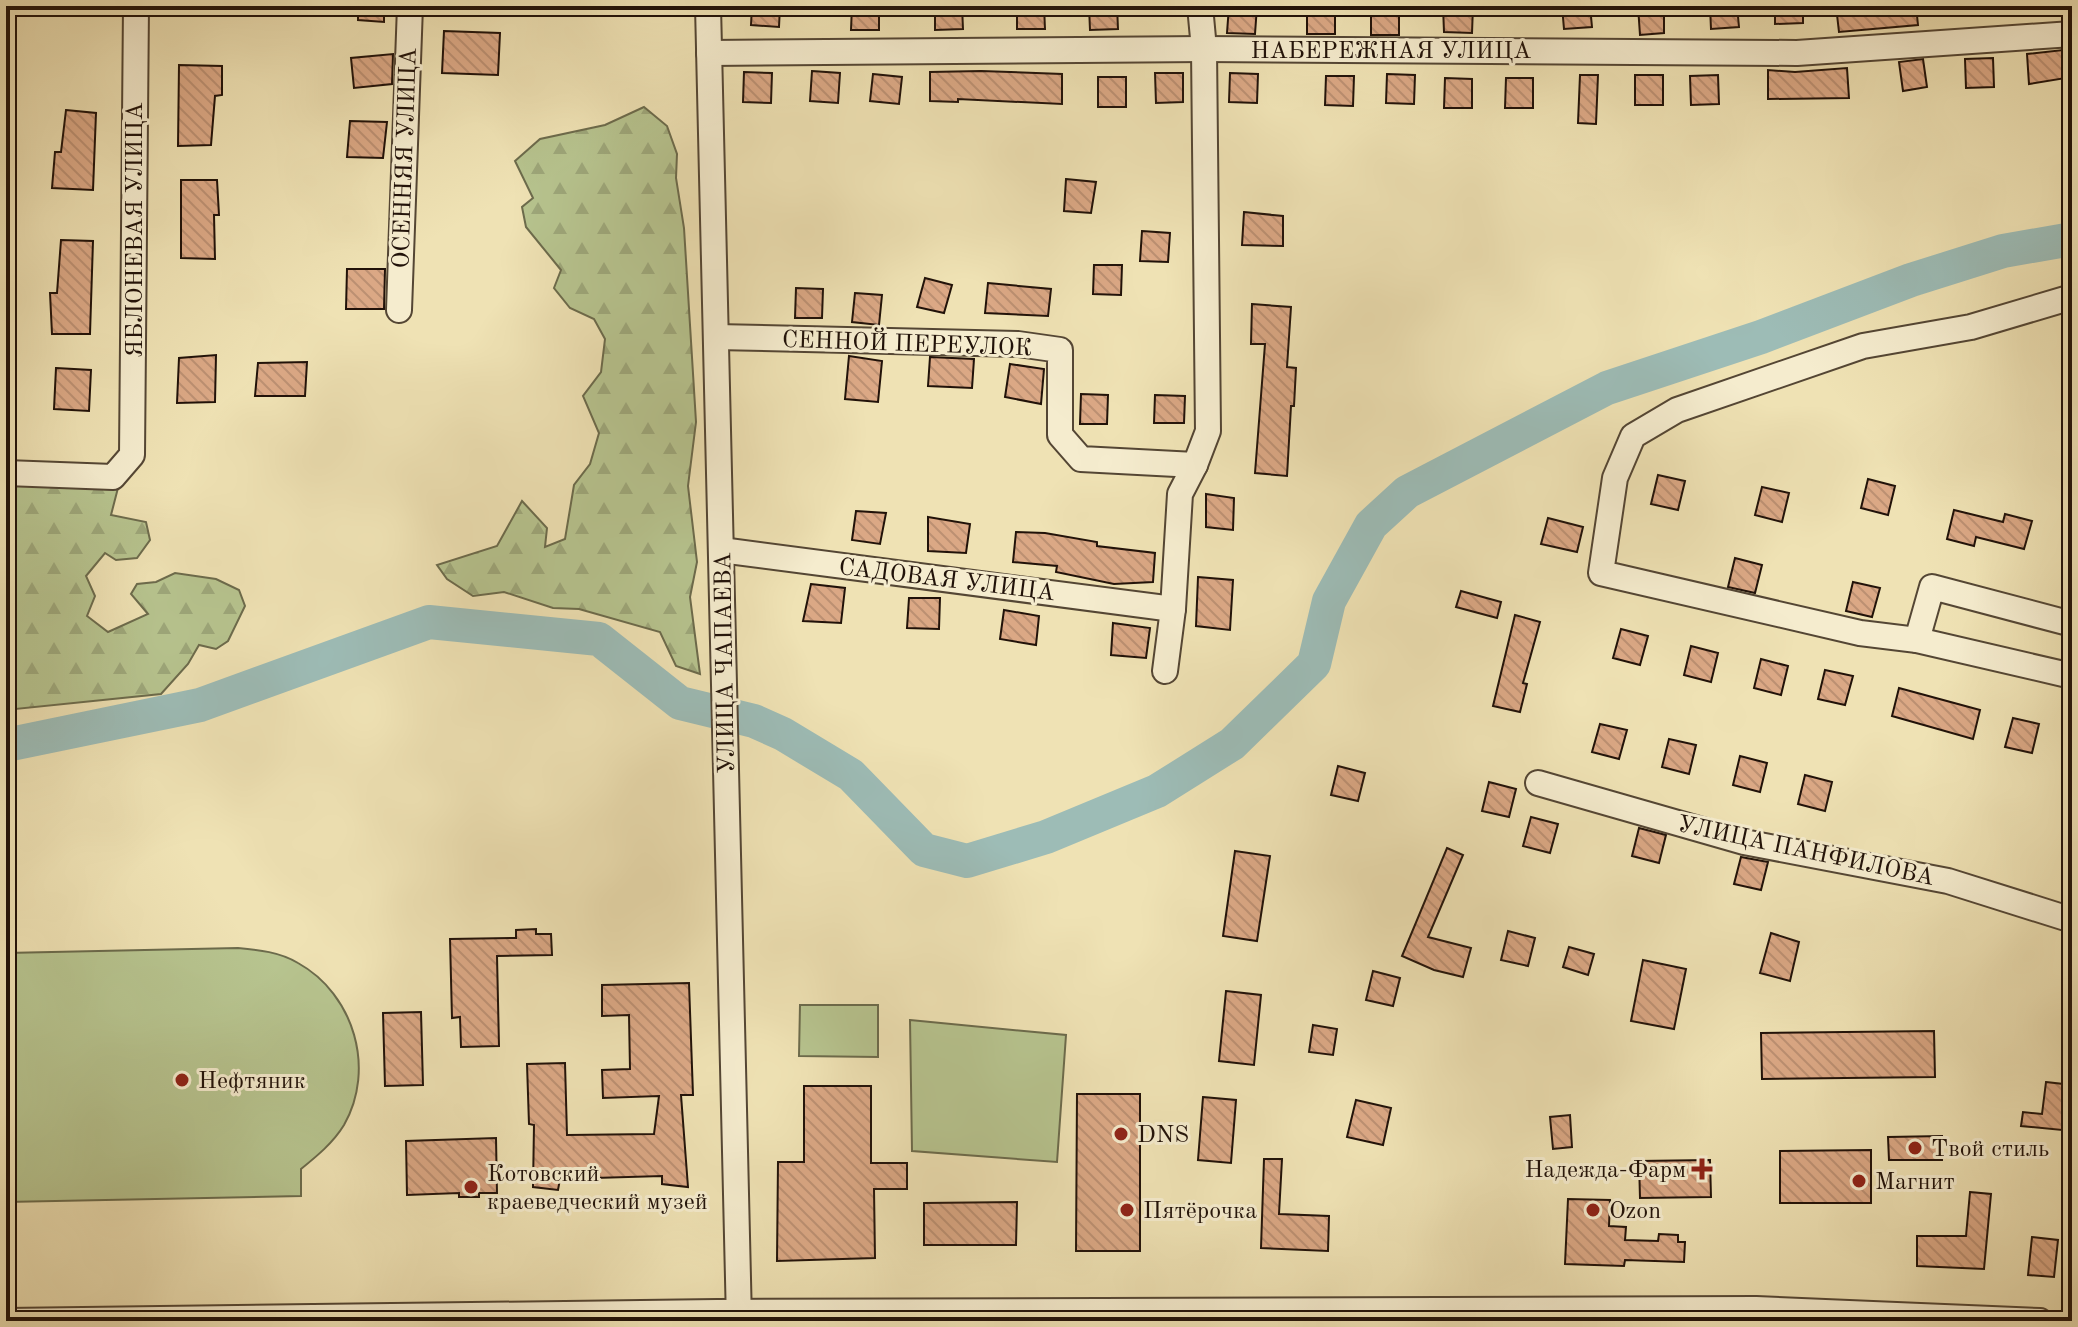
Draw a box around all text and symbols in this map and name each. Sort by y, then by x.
street label: НАБЕРЕЖНАЯ УЛИЦА [1251,40,1531,64]
street label: ОСЕННЯЯ УЛИЦА [390,47,422,269]
street label: ЯБЛОНЕВАЯ УЛИЦА [124,102,148,358]
street label: СЕННОЙ ПЕРЕУЛОК [781,324,1033,361]
street label: УЛИЦА ЧАПАЕВА [712,552,740,774]
street label: САДОВАЯ УЛИЦА [837,556,1056,606]
street label: УЛИЦА ПАНФИЛОВА [1675,813,1936,891]
place label: Нефтяник [198,1070,306,1094]
marker: Нефтяник [173,1071,191,1089]
place label: DNS [1137,1124,1189,1148]
marker: DNS [1112,1125,1130,1143]
place label: Твой стиль [1931,1138,2049,1162]
marker: Твой стиль [1906,1139,1924,1157]
place label: Надежда-Фарм [1524,1159,1686,1183]
marker: Надежда-Фарм [1693,1160,1711,1178]
place label: Котовский краеведческий музей [487,1163,708,1215]
place label: Магнит [1875,1171,1955,1195]
marker: Магнит [1850,1172,1868,1190]
marker: Котовский краеведческий музей [462,1178,480,1196]
place label: Пятёрочка [1143,1200,1257,1224]
place label: Ozon [1609,1200,1661,1224]
marker: Пятёрочка [1118,1201,1136,1219]
marker: Ozon [1584,1201,1602,1219]

